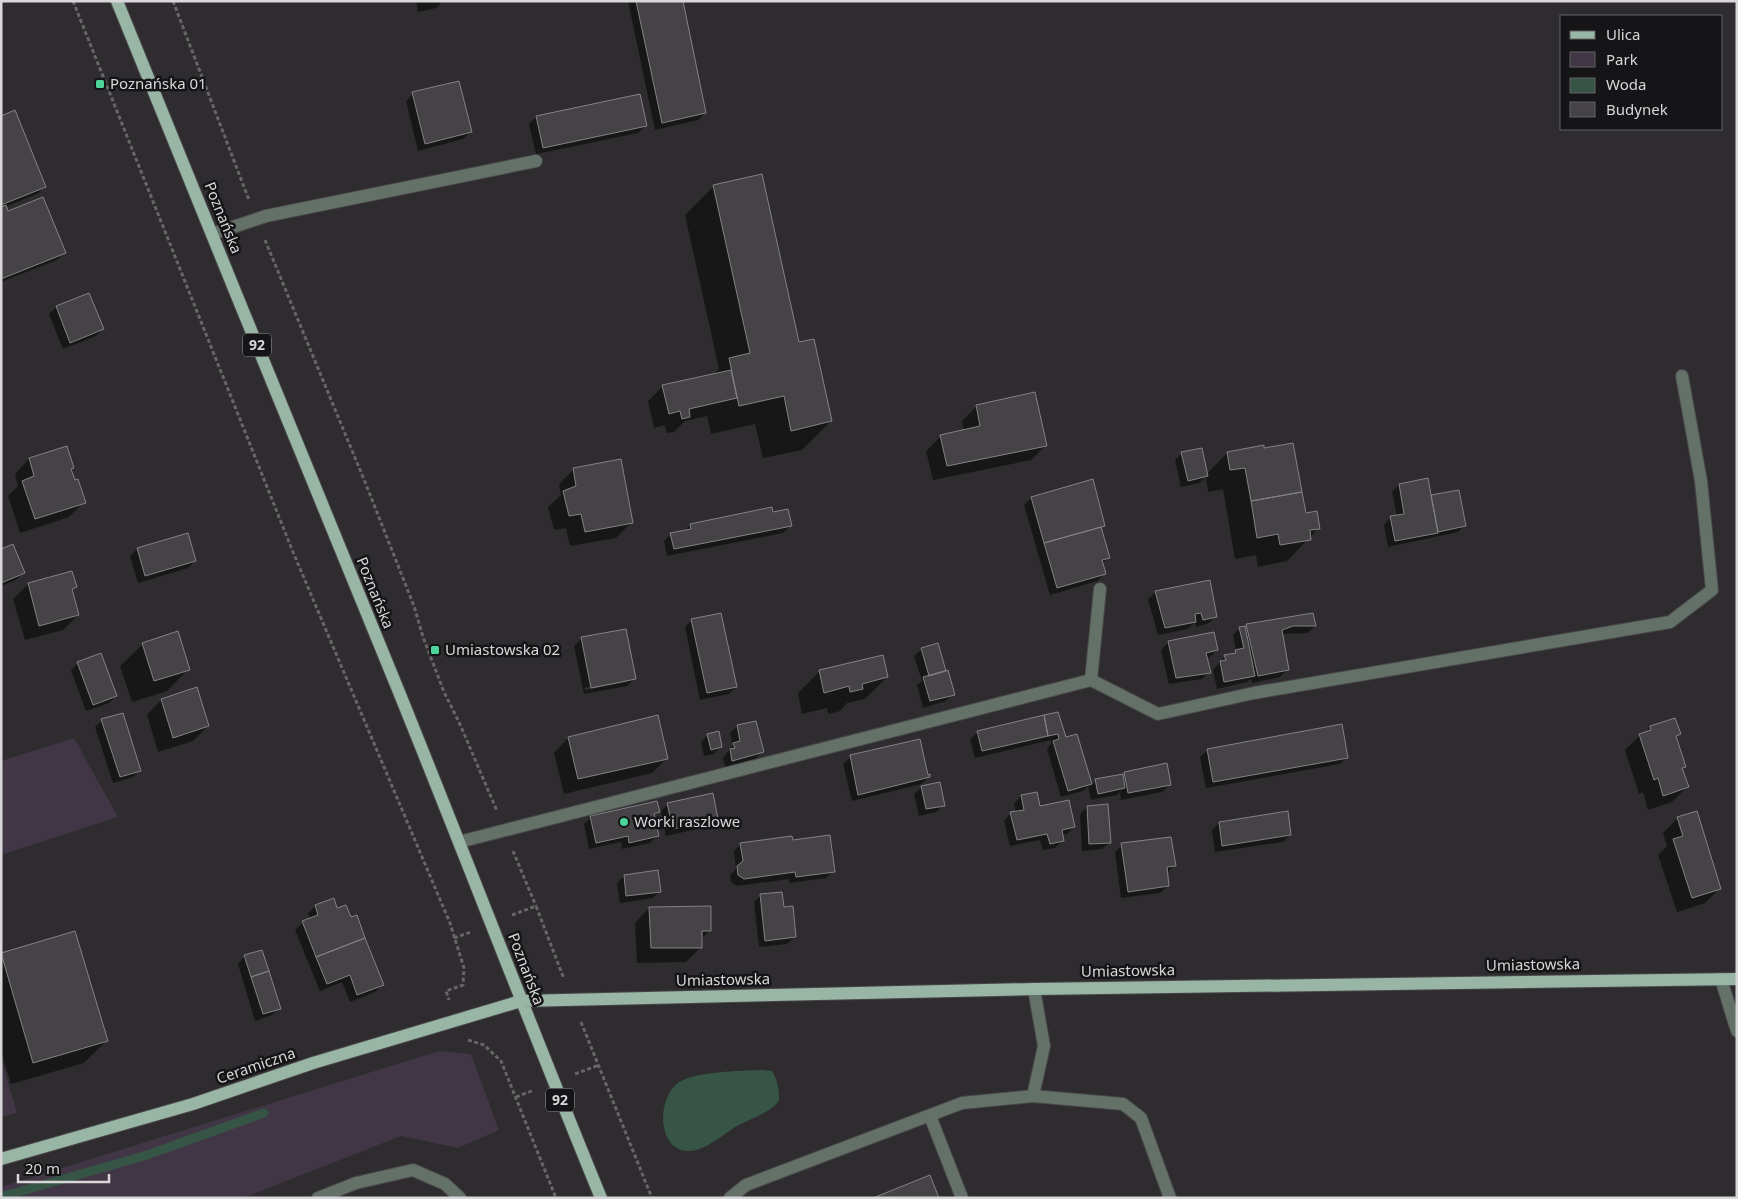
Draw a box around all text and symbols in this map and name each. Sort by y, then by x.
legend [1560,15,1723,130]
text: Ulica [1606,24,1640,44]
text: Park [1606,49,1638,69]
place label: Poznańska 01 [110,73,207,93]
text: Woda [1606,74,1646,94]
marker: Poznańska 01 [94,78,106,90]
text: Budynek [1606,99,1668,119]
street label: Poznańska [200,179,247,256]
road number: 92 [243,334,271,356]
street label: Poznańska [352,554,399,631]
place label: Umiastowska 02 [445,639,560,659]
marker: Umiastowska 02 [429,644,441,656]
place label: Worki raszlowe [634,811,740,831]
marker: Worki raszlowe [618,816,630,828]
street label: Poznańska [504,930,550,1008]
street label: Umiastowska [1486,953,1580,975]
street label: Umiastowska [1081,959,1175,981]
street label: Umiastowska [676,968,770,990]
street label: Ceramiczna [214,1042,298,1088]
road number: 92 [546,1088,574,1112]
scale bar [18,1152,109,1184]
text: 20 m [25,1158,60,1178]

